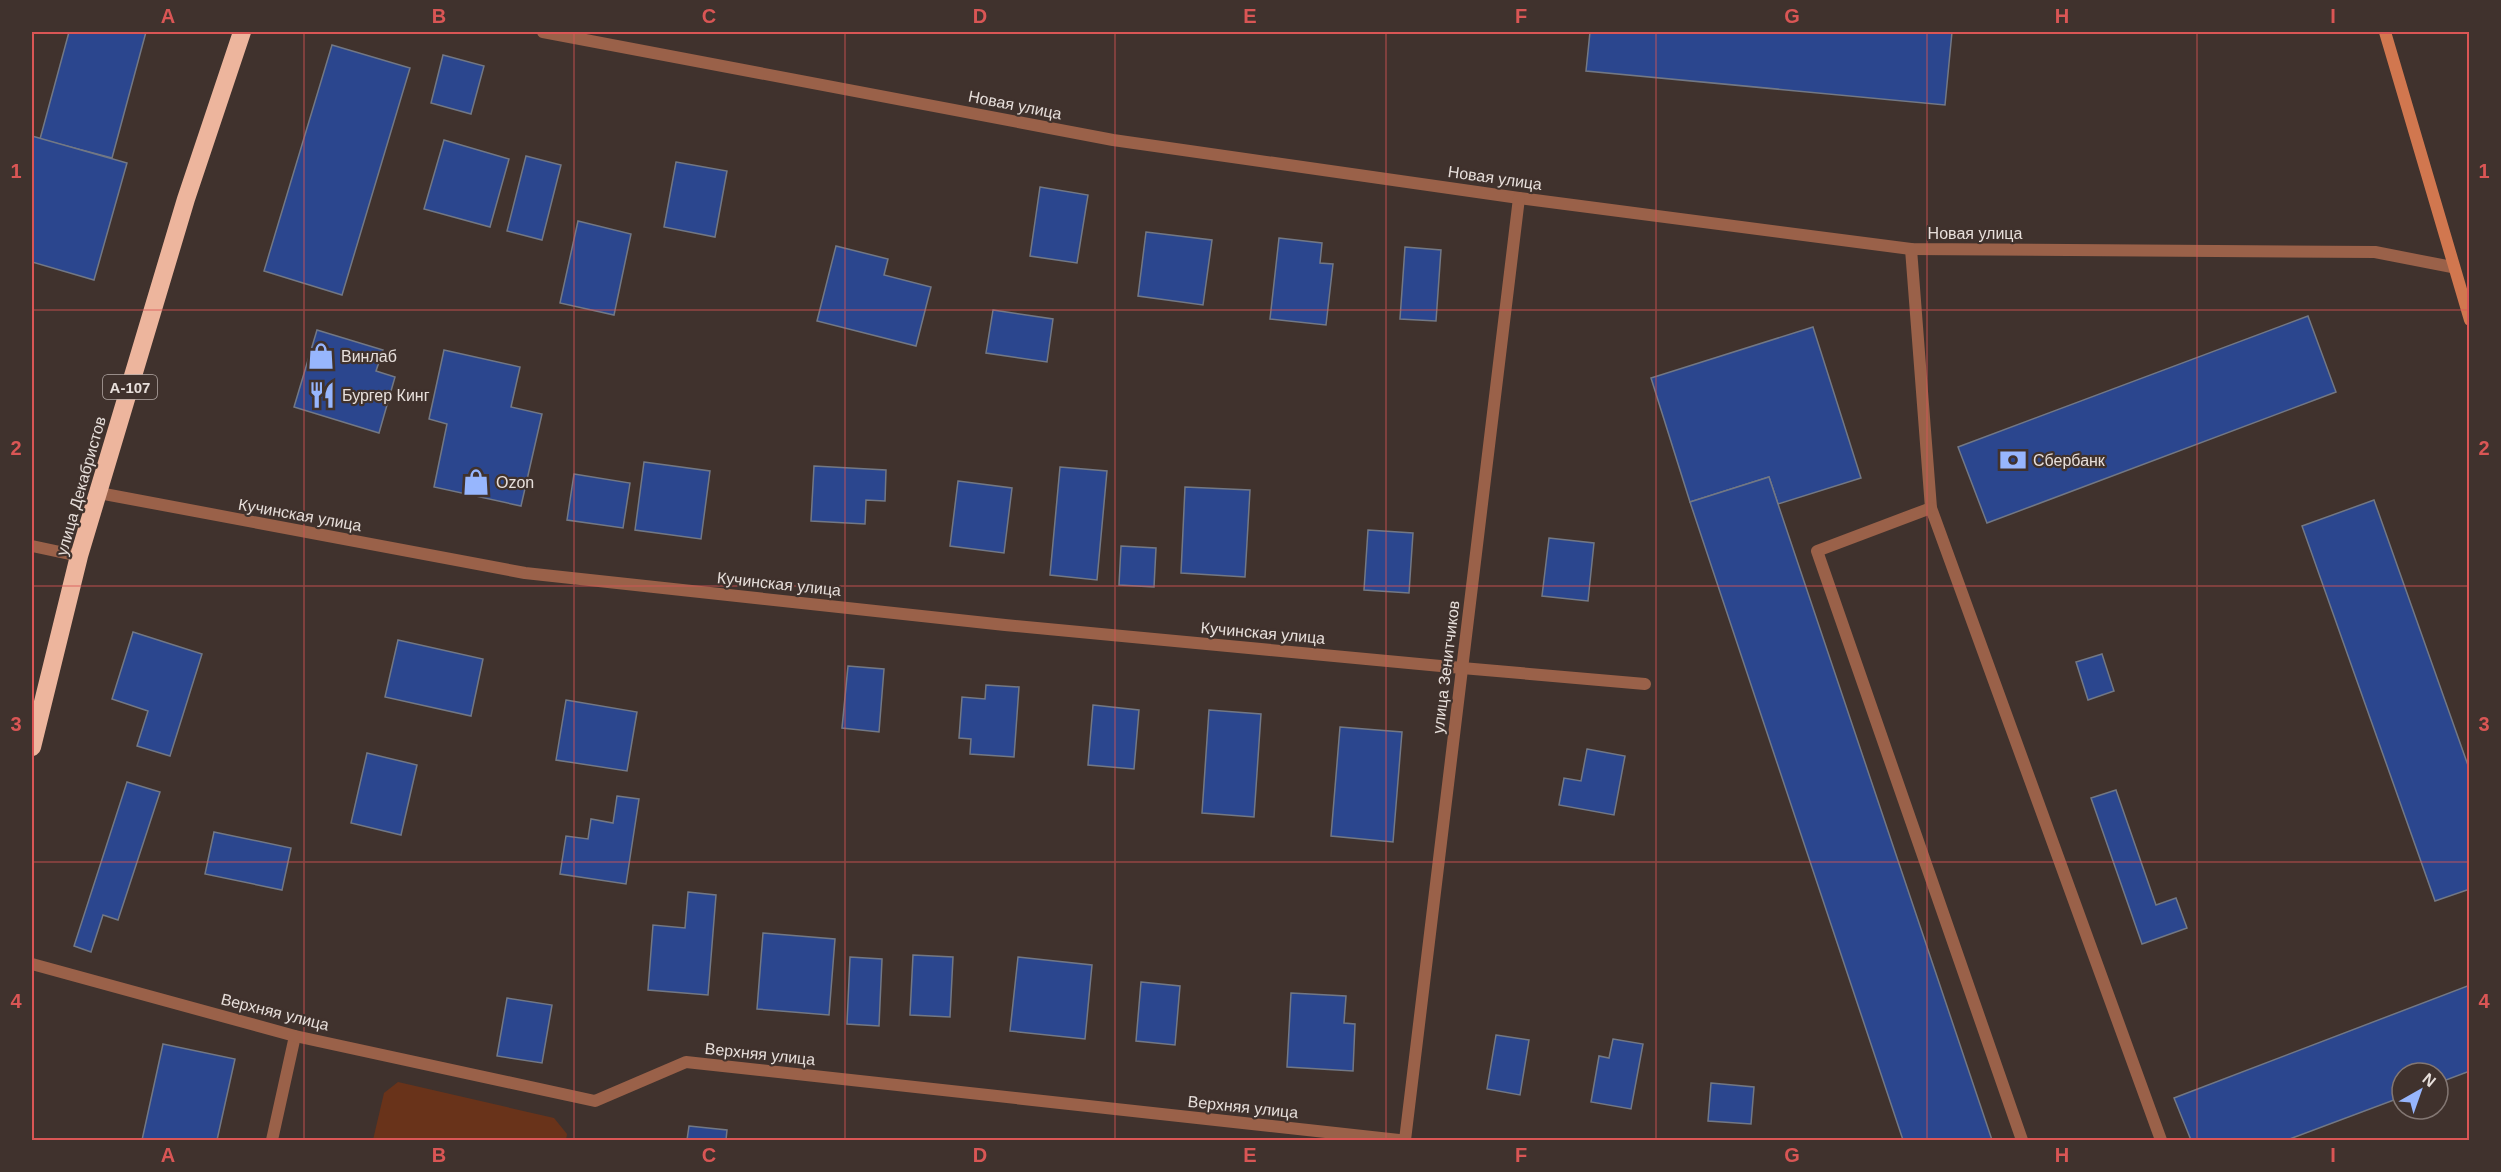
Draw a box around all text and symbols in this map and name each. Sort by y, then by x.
text: A [161,5,175,27]
text: B [432,5,446,27]
text: C [702,5,716,27]
text: D [973,5,987,27]
text: E [1243,5,1257,27]
text: F [1515,5,1527,27]
text: G [1784,5,1800,27]
text: H [2055,5,2069,27]
text: I [2330,5,2336,27]
street label: Новая улица [967,88,1063,122]
text: 1 [10,160,22,182]
text: 1 [2478,160,2490,182]
street label: Новая улица [1447,163,1543,193]
street label: Новая улица [1928,225,2022,242]
shop icon: Винлаб [306,341,336,371]
place label: Винлаб [341,348,397,365]
road number: А-107 [103,375,157,399]
restaurant icon: Бургер Кинг [307,380,337,410]
place label: Бургер Кинг [342,387,430,404]
street label: улица Декабристов [53,414,109,558]
text: 2 [10,437,22,459]
text: 2 [2478,437,2490,459]
bank icon: Сбербанк [1998,445,2028,475]
place label: Сбербанк [2033,452,2106,469]
shop icon: Ozon [461,467,491,497]
place label: Ozon [496,474,534,491]
street label: Кучинская улица [237,496,363,534]
street label: Кучинская улица [716,569,842,599]
street label: улица Зенитчиков [1429,599,1463,735]
street label: Кучинская улица [1200,619,1326,647]
text: 3 [10,713,22,735]
text: 3 [2478,713,2490,735]
text: 4 [10,990,22,1012]
street label: Верхняя улица [219,990,331,1034]
text: 4 [2478,990,2490,1012]
street label: Верхняя улица [704,1040,816,1068]
north arrow [2390,1061,2450,1121]
text: N [2419,1070,2439,1090]
street label: Верхняя улица [1187,1093,1299,1121]
text: A [161,1144,175,1166]
text: B [432,1144,446,1166]
text: C [702,1144,716,1166]
text: D [973,1144,987,1166]
text: E [1243,1144,1257,1166]
text: F [1515,1144,1527,1166]
text: G [1784,1144,1800,1166]
text: H [2055,1144,2069,1166]
text: I [2330,1144,2336,1166]

